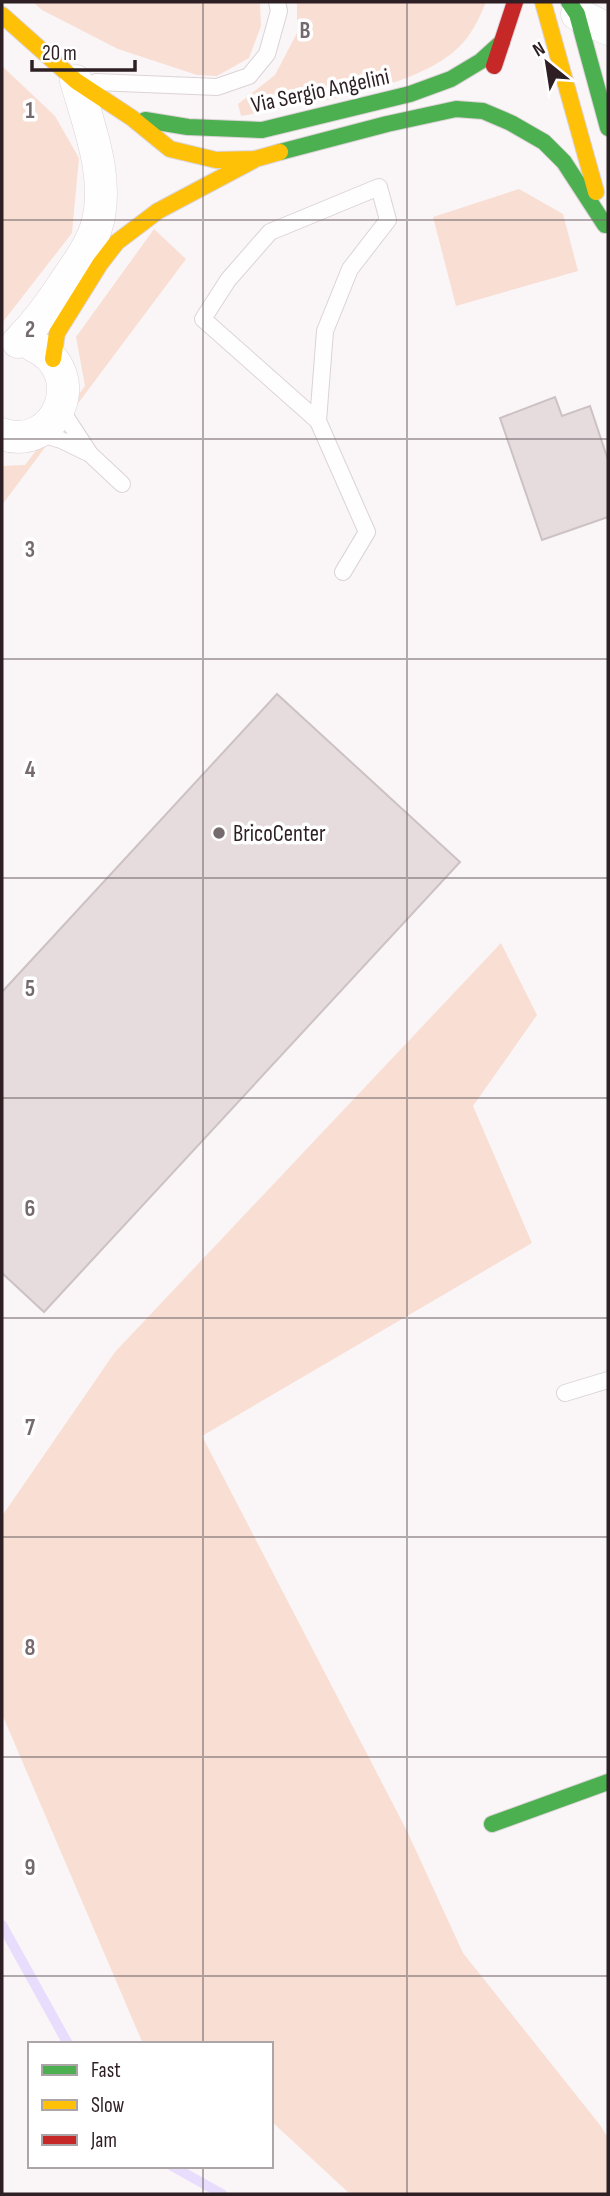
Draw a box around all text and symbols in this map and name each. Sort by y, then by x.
text: B [300,17,311,45]
scale bar [32,28,135,72]
north arrow [512,28,582,98]
text: N [529,37,549,62]
text: 20 m [42,41,77,66]
street label: Via Sergio Angelini [249,63,392,119]
text: 1 [25,97,35,125]
text: 2 [25,316,35,344]
text: 3 [25,536,35,564]
text: 4 [25,756,36,784]
place label: BricoCenter [233,820,326,848]
marker: BricoCenter [211,825,227,841]
text: 5 [25,975,35,1003]
text: 6 [25,1195,35,1223]
text: 7 [25,1414,35,1442]
text: 8 [25,1634,36,1662]
text: 9 [25,1854,35,1882]
legend [28,2042,273,2168]
text: Fast [91,2058,121,2083]
text: Slow [91,2093,125,2118]
text: Jam [90,2128,117,2153]

